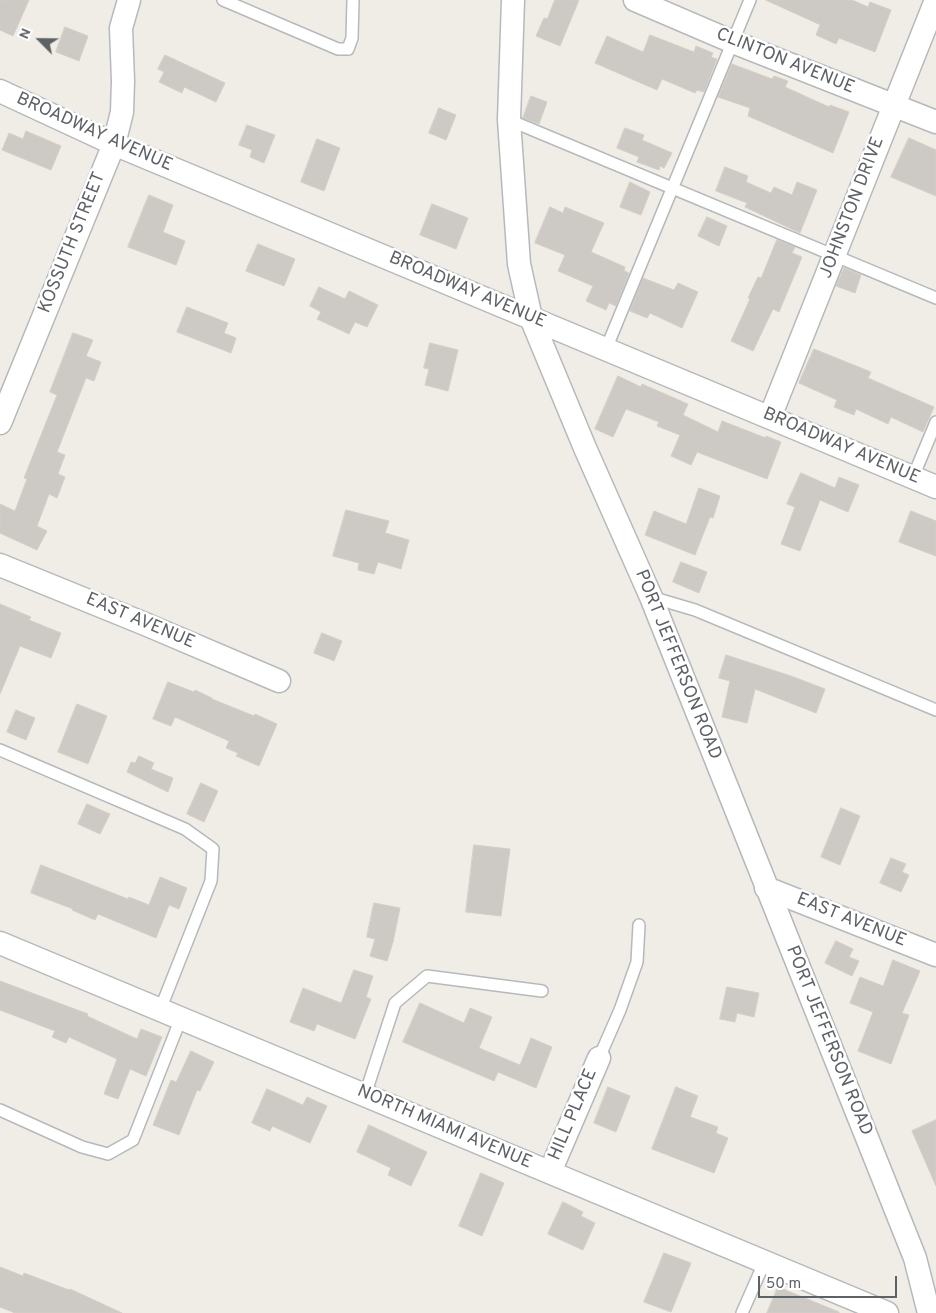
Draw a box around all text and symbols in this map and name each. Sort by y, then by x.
north arrow [15,15,65,65]
street label: CLINTON AVENUE [713,24,857,100]
text: N [16,26,36,42]
street label: BROADWAY AVENUE [12,89,176,177]
street label: JOHNSTON DRIVE [816,134,890,282]
street label: KOSSUTH STREET [35,169,111,317]
street label: BROADWAY AVENUE [385,248,549,334]
street label: BROADWAY AVENUE [759,404,923,490]
street label: PORT JEFFERSON ROAD [629,567,725,763]
street label: EAST AVENUE [82,589,198,655]
street label: EAST AVENUE [793,889,909,953]
street label: PORT JEFFERSON ROAD [780,943,876,1139]
street label: HILL PLACE [545,1066,603,1164]
street label: NORTH MIAMI AVENUE [353,1081,535,1175]
scale bar [761,1266,900,1298]
text: 50 m [766,1275,801,1294]

